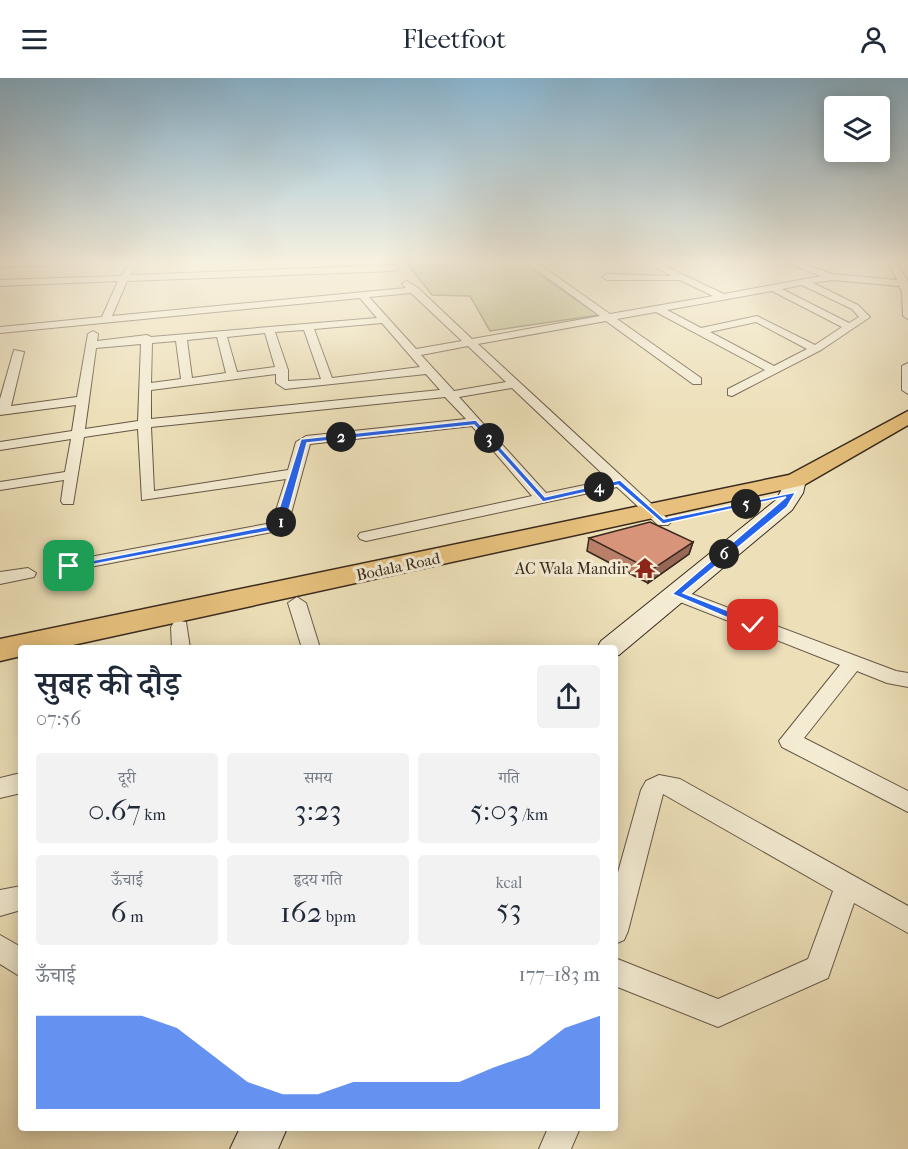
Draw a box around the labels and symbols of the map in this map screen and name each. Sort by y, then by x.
pin: 2 [326,422,356,452]
pin: 3 [474,423,504,453]
pin: 4 [584,472,614,502]
pin: 5 [731,489,761,519]
pin: 1 [266,507,296,537]
pin: 6 [709,539,739,569]
pin [43,540,94,591]
street label: Bodala Road [354,548,442,585]
temple icon: AC Wala Mandir [633,556,657,580]
place label: AC Wala Mandir [514,559,628,578]
pin [727,599,778,650]

